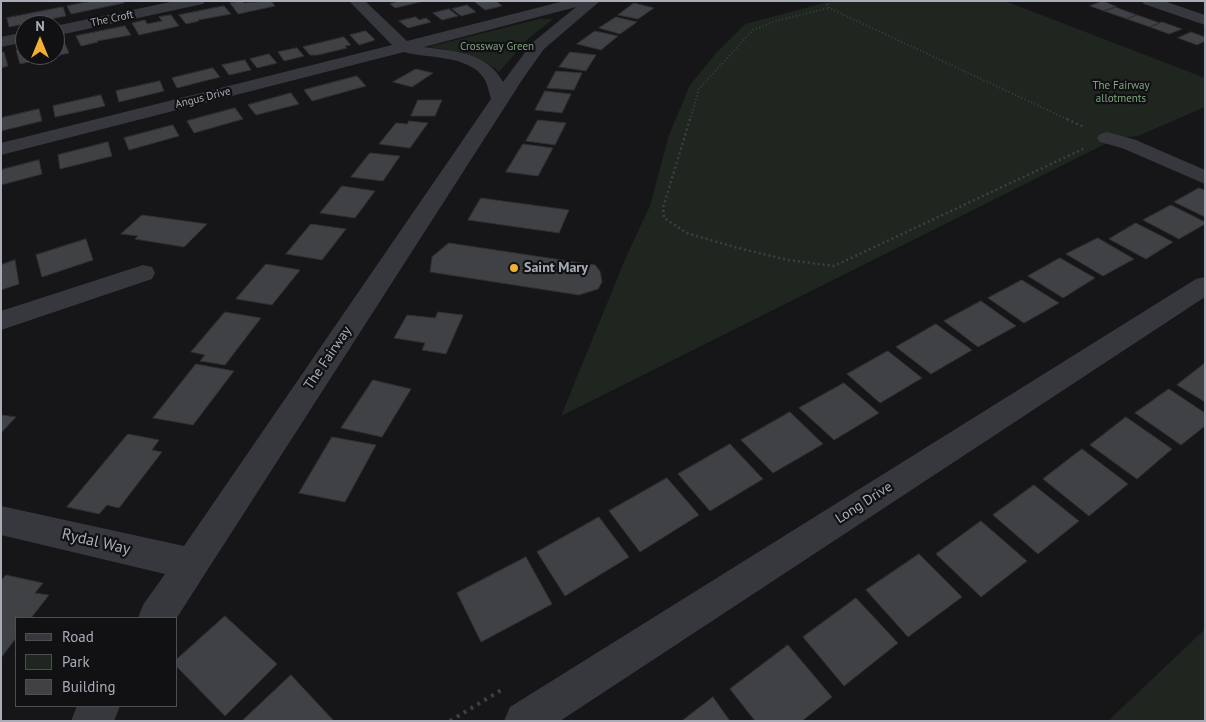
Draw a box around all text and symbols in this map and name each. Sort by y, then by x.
street label: The Croft [89,8,135,30]
north arrow [15,15,65,65]
text: N [35,17,45,35]
park label: Crossway Green [460,40,534,54]
park label: The Fairway allotments [1092,79,1150,105]
street label: Angus Drive [174,85,232,111]
place label: Saint Mary [524,260,588,276]
marker: Saint Mary [508,262,520,274]
street label: The Fairway [301,323,355,393]
street label: Long Drive [833,478,895,528]
street label: Rydal Way [60,525,132,559]
legend [15,617,178,707]
text: Road [62,627,94,646]
text: Park [62,652,90,671]
text: Building [62,677,116,696]

